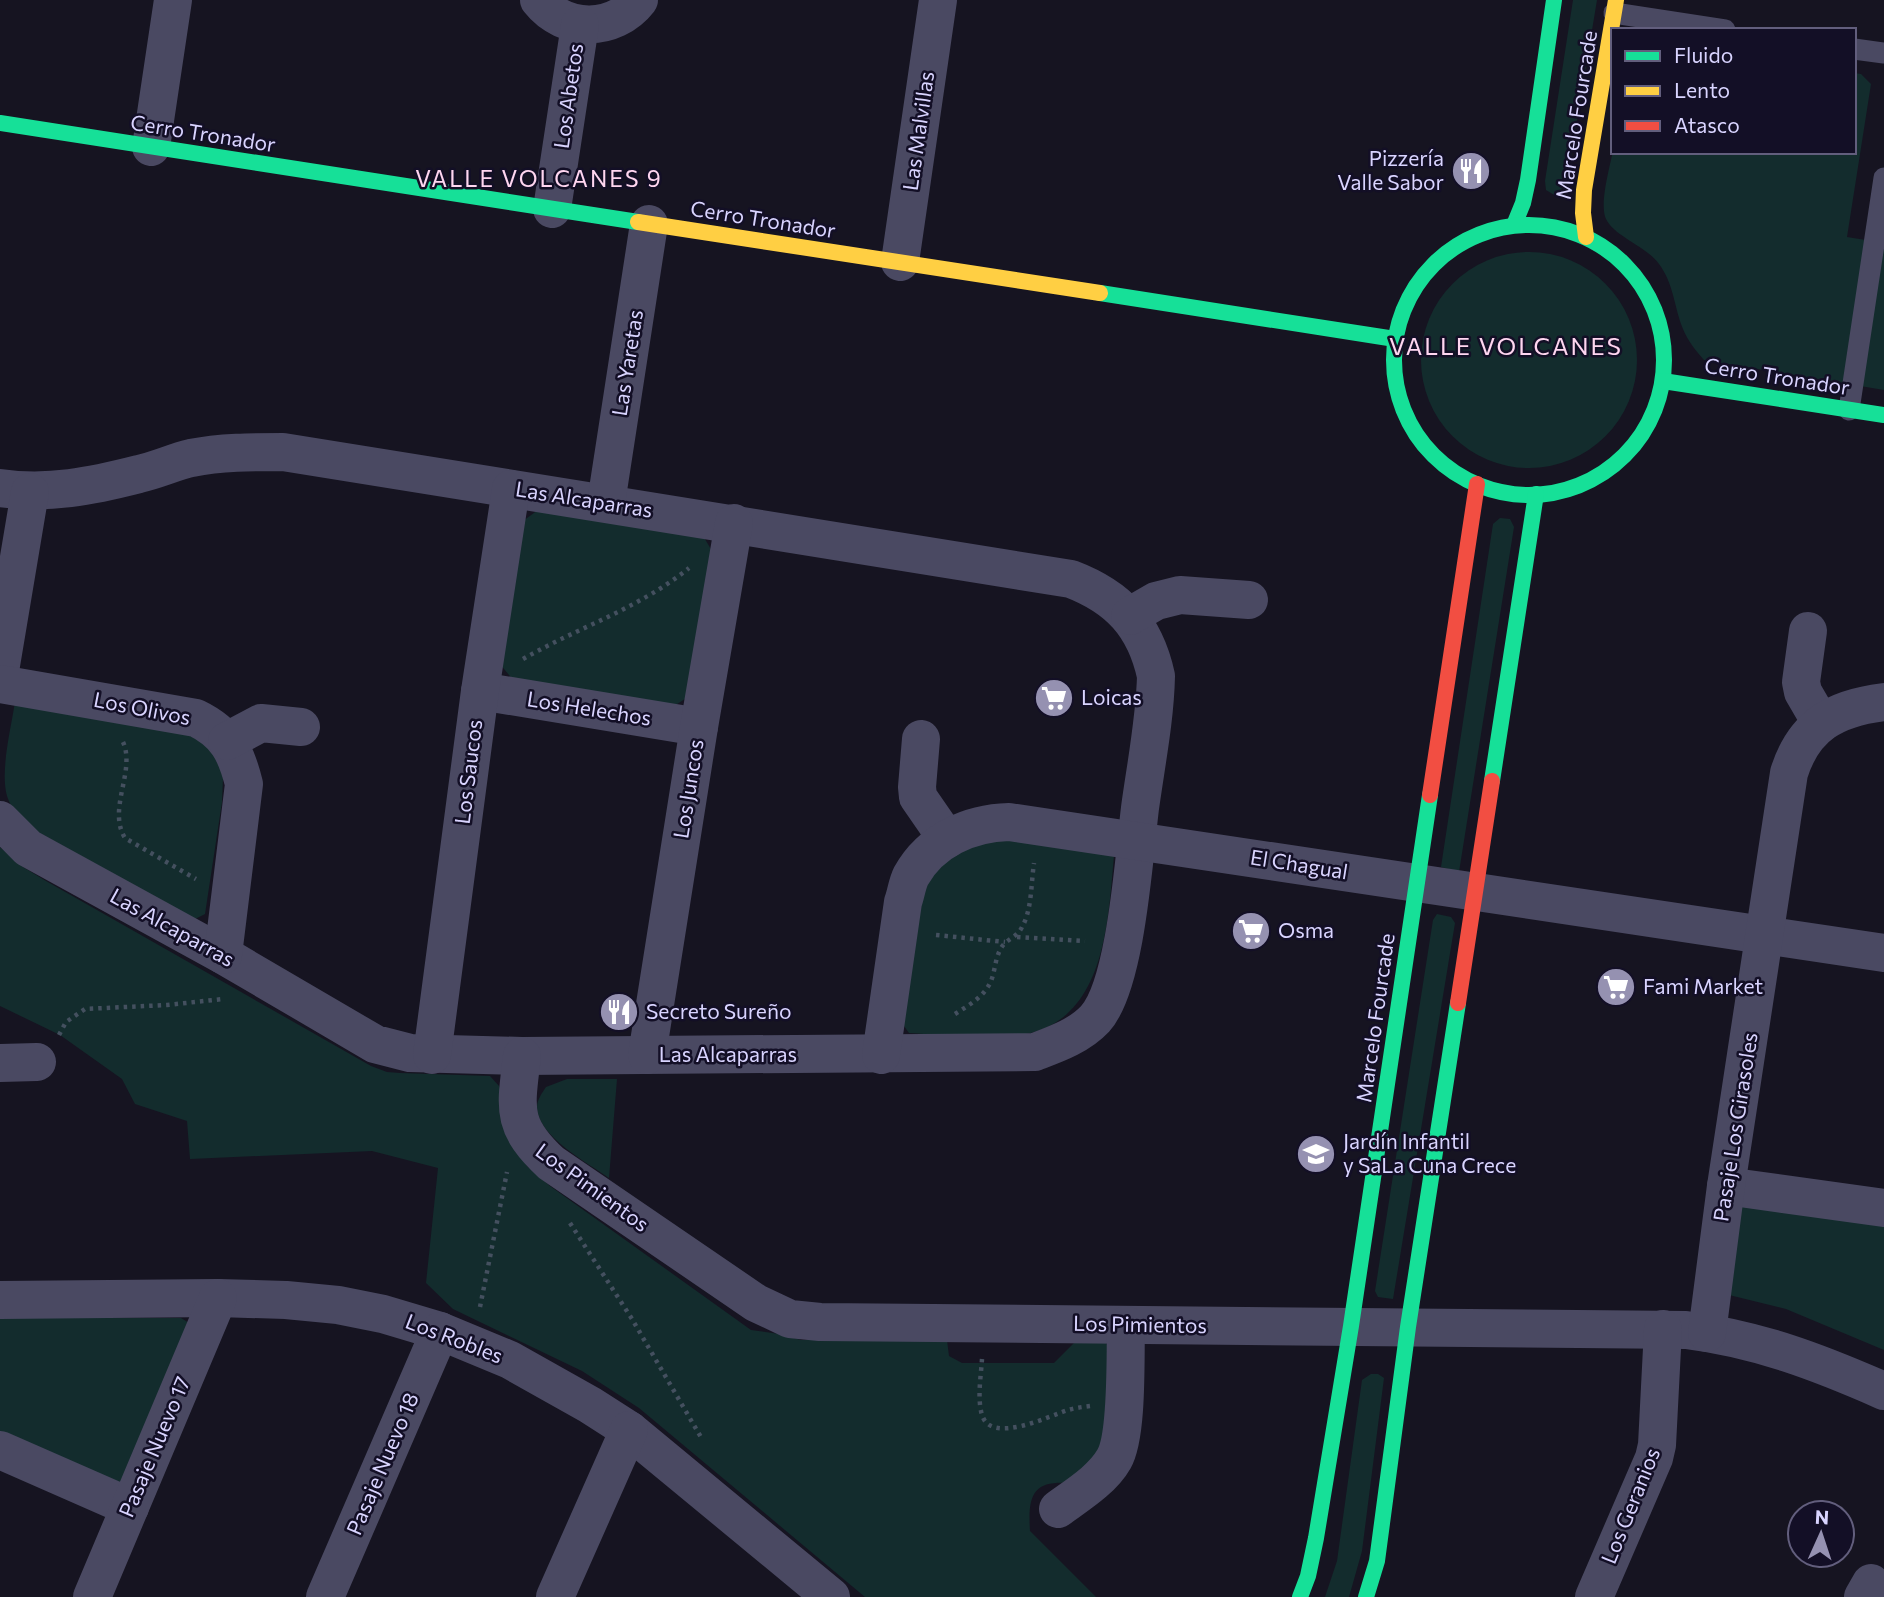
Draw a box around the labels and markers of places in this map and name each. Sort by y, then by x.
place label: Pizzería Valle Sabor [1337,145,1444,194]
restaurant icon: Pizzería Valle Sabor [1450,150,1492,192]
supermarket icon: Loicas [1033,677,1075,719]
place label: Loicas [1081,684,1142,709]
supermarket icon: Osma [1230,910,1272,952]
place label: Osma [1278,917,1334,942]
supermarket icon: Fami Market [1595,966,1637,1008]
place label: Fami Market [1643,973,1763,998]
restaurant icon: Secreto Sureño [598,991,640,1033]
place label: Secreto Sureño [646,998,792,1023]
place label: Jardín Infantil y SaLa Cuna Crece [1343,1128,1516,1177]
school or university icon: Jardín Infantil y SaLa Cuna Crece [1295,1133,1337,1175]

